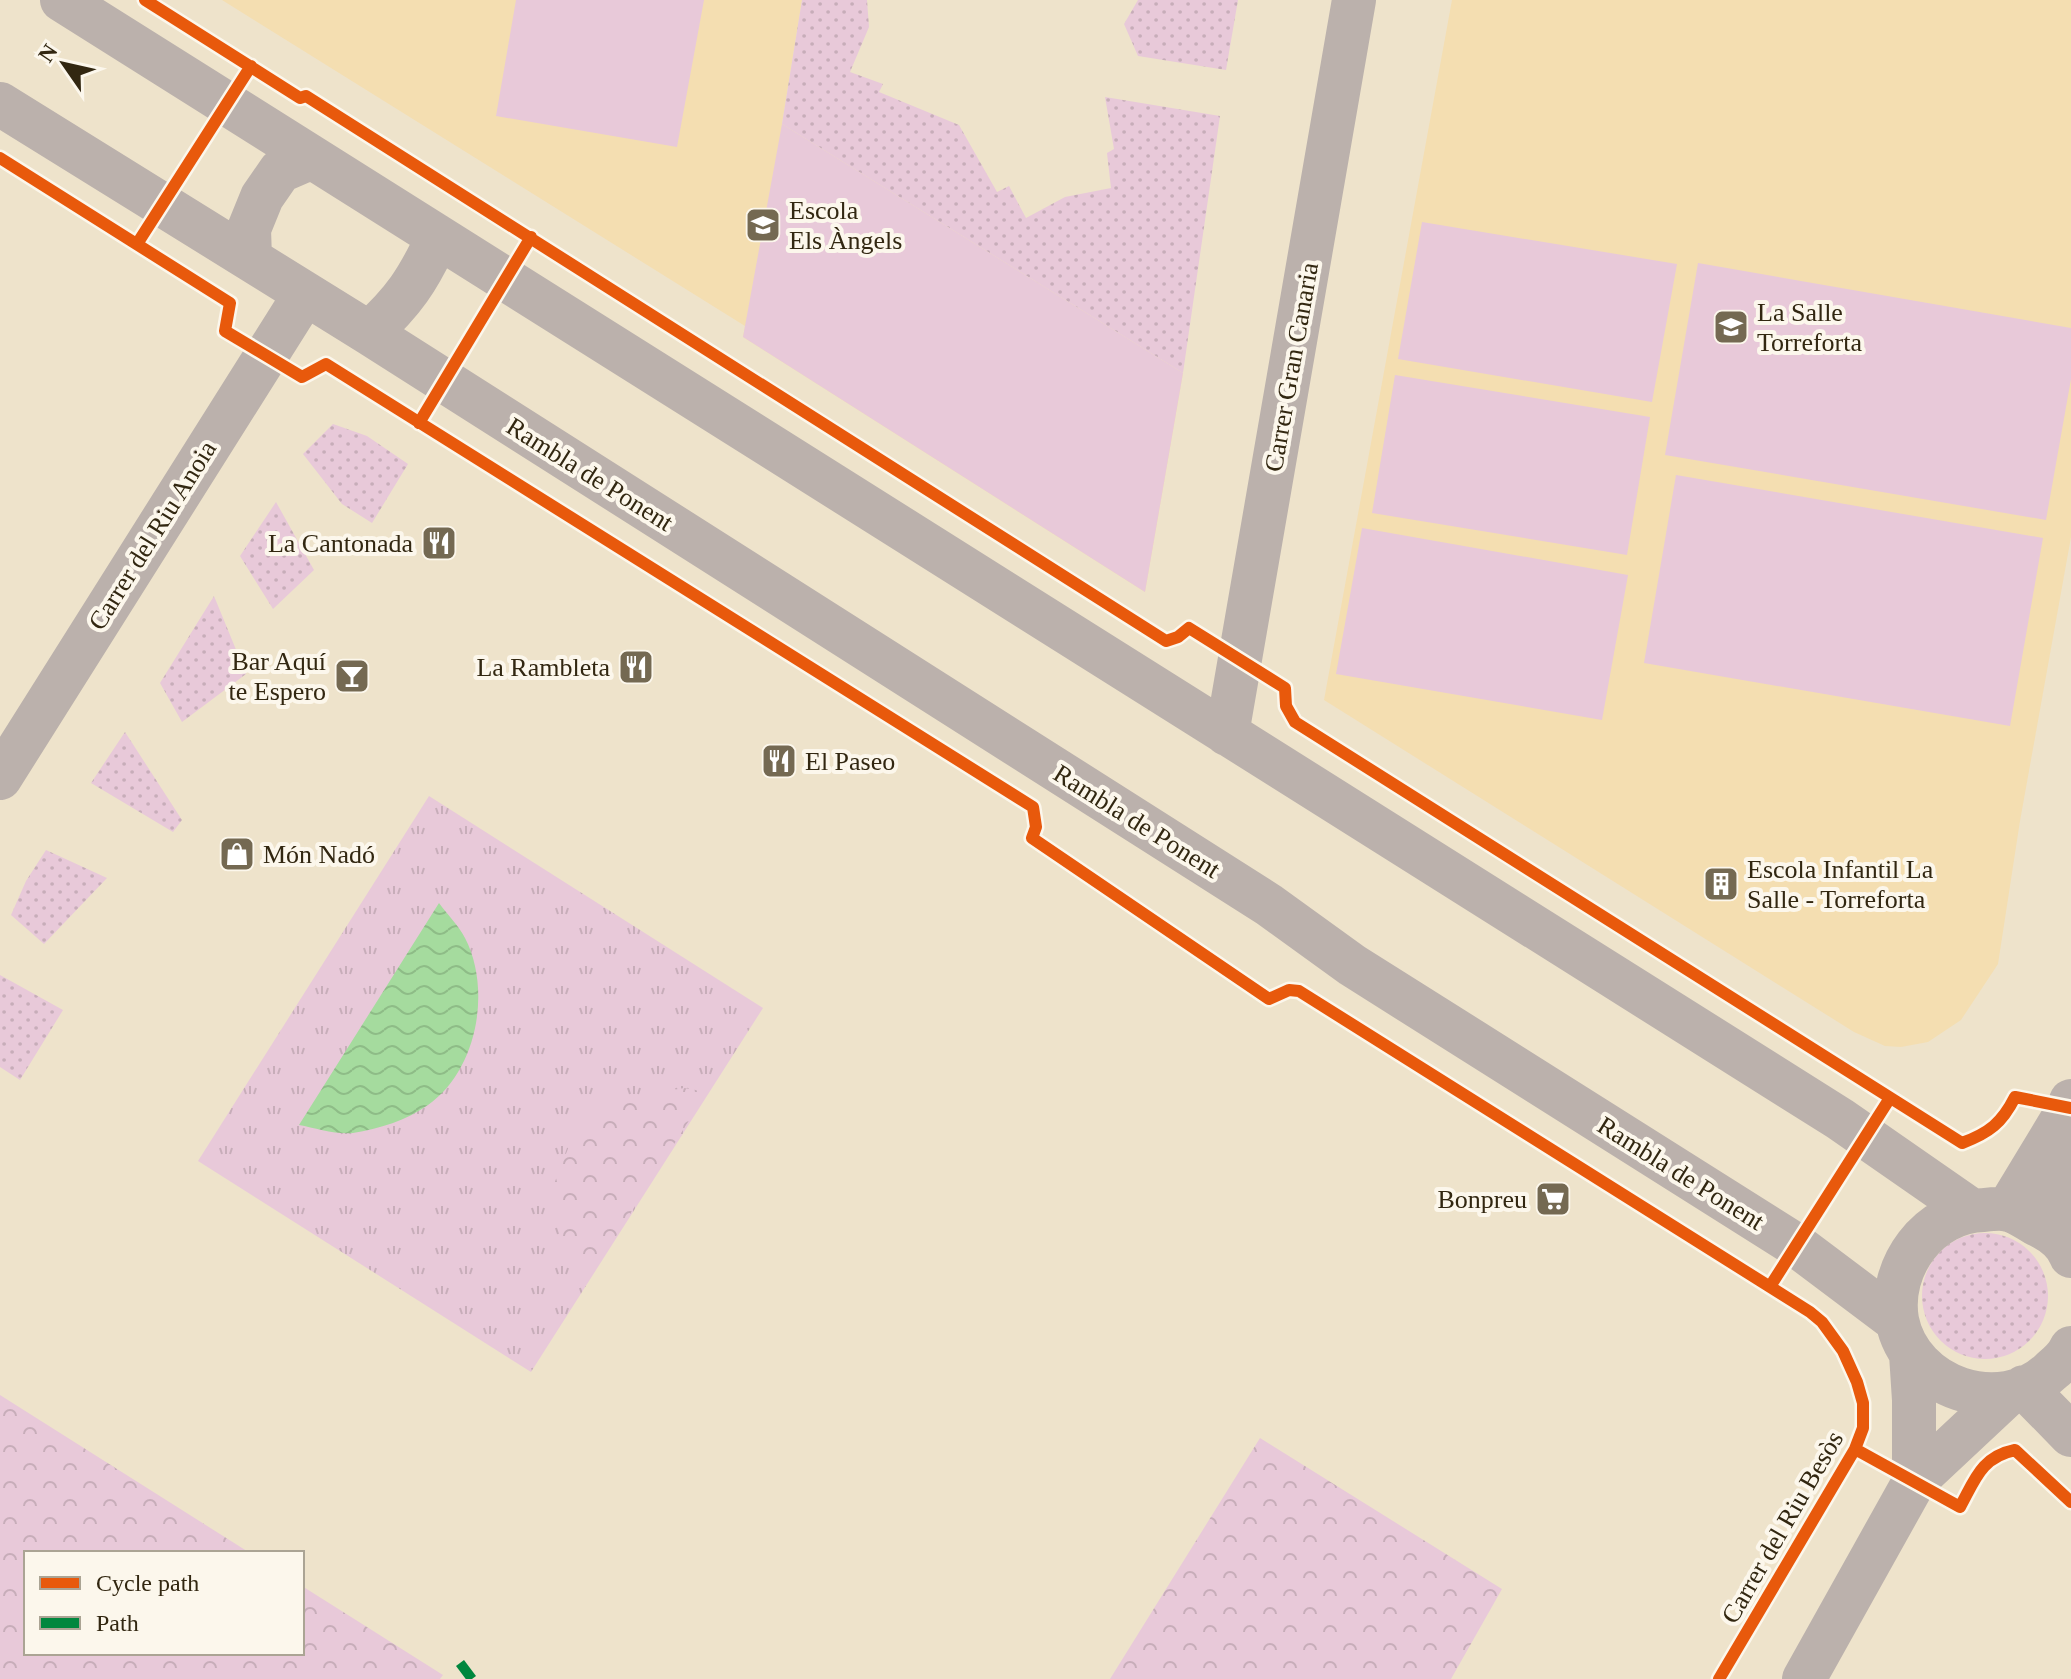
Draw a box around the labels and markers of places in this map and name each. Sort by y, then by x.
place label: Escola Els Àngels [789,196,902,255]
school or university icon: Escola Els Àngels [744,206,782,244]
place label: La Salle Torreforta [1757,298,1862,357]
school or university icon: La Salle Torreforta [1712,308,1750,346]
restaurant icon: La Cantonada [420,524,458,562]
place label: La Cantonada [268,529,413,558]
place label: Bar Aquí te Espero [229,647,326,706]
restaurant icon: La Rambleta [617,648,655,686]
place label: La Rambleta [476,653,610,682]
bar icon: Bar Aquí te Espero [333,657,371,695]
restaurant icon: El Paseo [760,742,798,780]
place label: El Paseo [805,747,895,776]
shop icon: Món Nadó [218,835,256,873]
place label: Món Nadó [263,840,375,869]
place label: Escola Infantil La Salle - Torreforta [1747,855,1934,914]
building icon: Escola Infantil La Salle - Torreforta [1702,865,1740,903]
supermarket icon: Bonpreu [1534,1180,1572,1218]
place label: Bonpreu [1437,1185,1527,1214]

